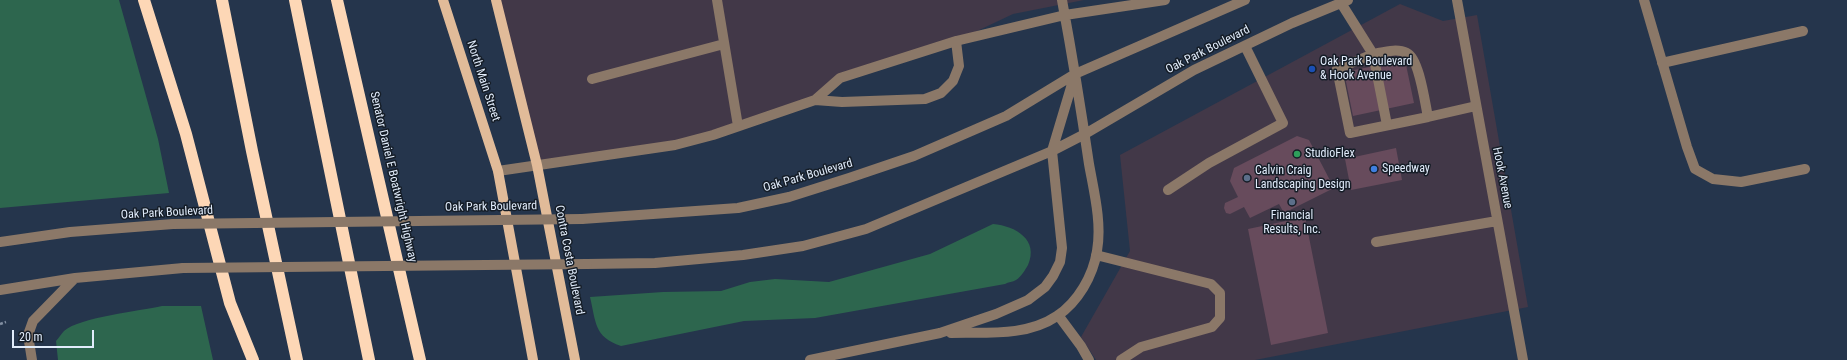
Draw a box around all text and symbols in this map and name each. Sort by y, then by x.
street label: Oak Park Boulevard [1164,23,1252,77]
street label: North Main Street [463,39,503,123]
place label: Oak Park Boulevard & Hook Avenue [1320,55,1412,83]
marker: Oak Park Boulevard & Hook Avenue [1307,64,1317,74]
street label: Senator Daniel E Boatwright Highway [366,90,420,264]
street label: Hook Avenue [1489,146,1515,210]
place label: StudioFlex [1305,147,1355,161]
marker: StudioFlex [1292,149,1302,159]
street label: Oak Park Boulevard [762,156,854,196]
place label: Speedway [1382,162,1430,176]
place label: Calvin Craig Landscaping Design [1255,164,1351,192]
marker: Speedway [1369,164,1379,174]
marker: Calvin Craig Landscaping Design [1242,173,1252,183]
marker: Financial Results, Inc. [1287,197,1297,207]
street label: Oak Park Boulevard [445,199,537,215]
street label: Oak Park Boulevard [121,203,213,223]
street label: Contra Costa Boulevard [551,204,587,316]
place label: Financial Results, Inc. [1263,209,1321,237]
scale bar [14,322,96,348]
text: 20 m [19,330,43,344]

